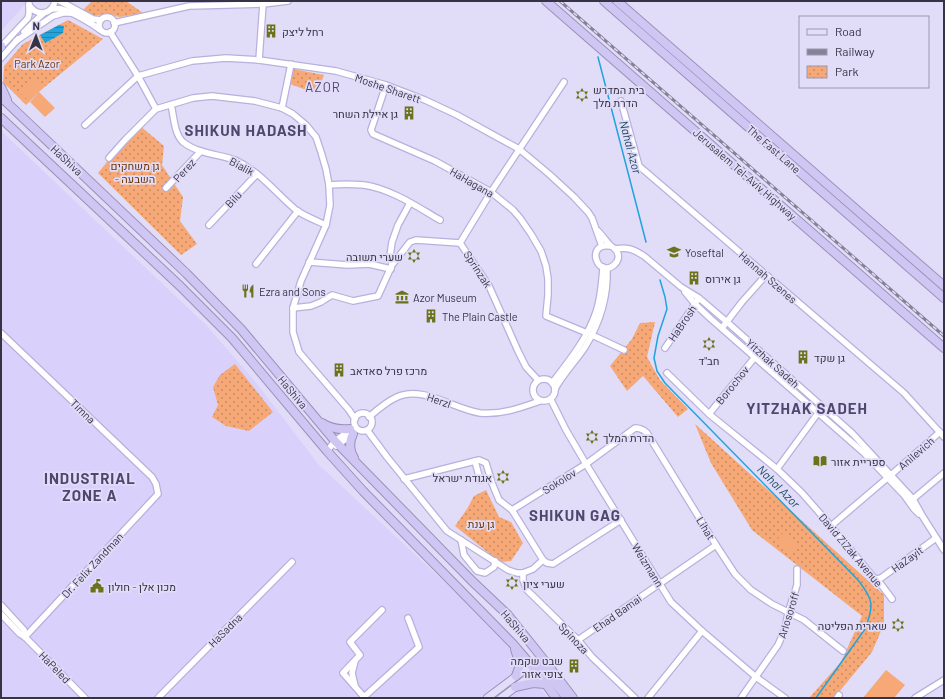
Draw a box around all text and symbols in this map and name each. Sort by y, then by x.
north arrow [16,16,56,56]
legend [799,16,929,88]
text: N [32,19,40,32]
building icon: רחל ליצק [263,23,279,39]
text: Road [835,24,862,38]
place label: רחל ליצק [282,25,324,38]
text: Railway [835,44,875,58]
park label: Park Azor [14,57,60,70]
text: Park [835,64,859,78]
street label: Moshe Sharett [353,71,423,105]
district label: AZOR [305,79,341,95]
place label: בית המדרש הדרת מלך [593,83,645,109]
synagogue icon: בית המדרש הדרת מלך [574,87,590,103]
building icon: גן איילת השחר [401,105,417,121]
place label: גן איילת השחר [333,107,398,120]
water label: Nahal Azor [617,119,645,176]
district label: SHIKUN HADASH [184,121,308,139]
street label: The Fast Lane [745,122,804,176]
street label: Jerusalem Tel-Aviv Highway [691,125,799,223]
street label: HaShiva [48,142,86,178]
street label: Bialik [227,154,257,178]
street label: Perez [170,156,198,184]
park label: גן משחקים - השבעה [110,159,160,185]
street label: HaHagana [448,164,496,200]
street label: Bilu [222,188,244,210]
school or university icon: Yoseftal [666,244,682,260]
place label: Yoseftal [685,246,724,259]
synagogue icon: שערי תשובה [406,248,422,264]
street label: Sprinzak [461,248,495,290]
street label: Hannah Szenes [736,248,800,306]
place label: שערי תשובה [346,250,403,263]
building icon: גן אירוס [686,270,702,286]
place label: גן אירוס [705,272,741,285]
restaurant icon: Ezra and Sons [240,283,256,299]
place label: Ezra and Sons [259,285,326,298]
museum icon: Azor Museum [394,289,410,305]
place label: Azor Museum [413,291,477,304]
street label: HaBrosh [665,302,699,344]
building icon: The Plain Castle [423,308,439,324]
place label: The Plain Castle [442,310,518,323]
synagogue icon: חב"ד [701,336,717,352]
street label: Yitzhak Sadeh [744,336,802,390]
building icon: גן שקד [795,349,811,365]
place label: גן שקד [814,351,845,364]
place label: חב"ד [698,354,720,367]
building icon: מרכז פרל סאדאב [331,362,347,378]
street label: Borochov [713,363,751,407]
place label: מרכז פרל סאדאב [350,364,427,377]
street label: HaShiva [276,373,310,411]
street label: Herzl [425,390,453,410]
street label: Timna [68,396,98,426]
district label: YITZHAK SADEH [746,399,868,417]
synagogue icon: הדרת המלך [584,429,600,445]
place label: הדרת המלך [603,431,654,444]
street label: Anilevich [895,434,937,472]
library icon: ספריית אזור [812,453,828,469]
place label: ספריית אזור [831,455,886,468]
water label: Nahal Azor [755,462,804,511]
street label: Sokolov [540,466,578,496]
district label: INDUSTRIAL ZONE A [44,469,136,504]
synagogue icon: אגודת ישראל [495,469,511,485]
place label: אגודת ישראל [432,471,492,484]
district label: SHIKUN GAG [529,506,621,524]
street label: David ZiZak Avenue [817,511,886,589]
street label: Lihat [694,514,718,542]
park label: גן ענת [468,517,494,530]
street label: Dr. Felix Zandman [58,530,126,600]
street label: Weizmann [629,541,667,589]
street label: HaZayit [888,543,926,575]
synagogue icon: שערי ציון [504,575,520,591]
place label: שערי ציון [523,577,565,590]
public building icon: מכון אלן - חולון [89,578,105,594]
place label: מכון אלן - חולון [108,580,176,593]
street label: Arlosoroff [775,590,801,640]
street label: Ehad Bamai [590,591,644,634]
street label: HaShiva [498,607,534,645]
street label: HaSadna [205,610,245,650]
synagogue icon: שארית הפליטה [890,617,906,633]
place label: שארית הפליטה [818,619,887,632]
street label: Spinoza [556,620,592,656]
street label: HaPeled [37,648,73,686]
place label: שבט שקמה צופי אזור [510,654,563,680]
building icon: שבט שקמה צופי אזור [566,658,582,674]

